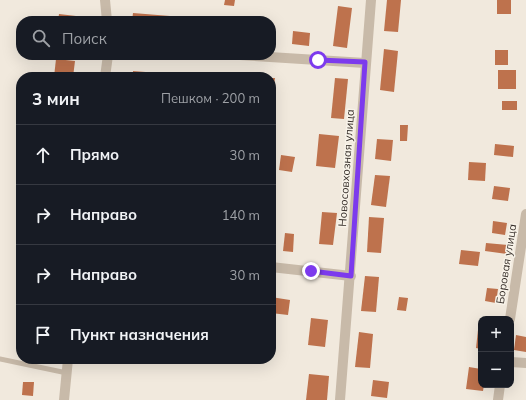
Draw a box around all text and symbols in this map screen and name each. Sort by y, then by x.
search box [16,16,276,60]
icon: search [30,27,52,49]
text: Поиск [62,29,107,48]
route start [309,51,327,69]
text: 3 мин [32,88,80,109]
text: Пешком · 200 m [161,90,260,106]
street label: Новосовхозная улица [335,109,357,227]
icon: ahead [32,144,54,166]
text: Прямо [70,145,119,164]
text: 30 m [230,147,260,163]
icon: right [32,204,54,226]
text: Направо [70,205,137,224]
text: 140 m [222,207,260,223]
street label: Боровая улица [493,223,519,305]
route end [302,262,320,280]
icon: right [32,264,54,286]
text: Направо [70,265,137,284]
text: 30 m [230,267,260,283]
map controls [478,316,514,388]
button: + [478,316,514,352]
icon: arrive [32,324,54,346]
text: Пункт назначения [70,325,209,344]
button: − [478,352,514,388]

